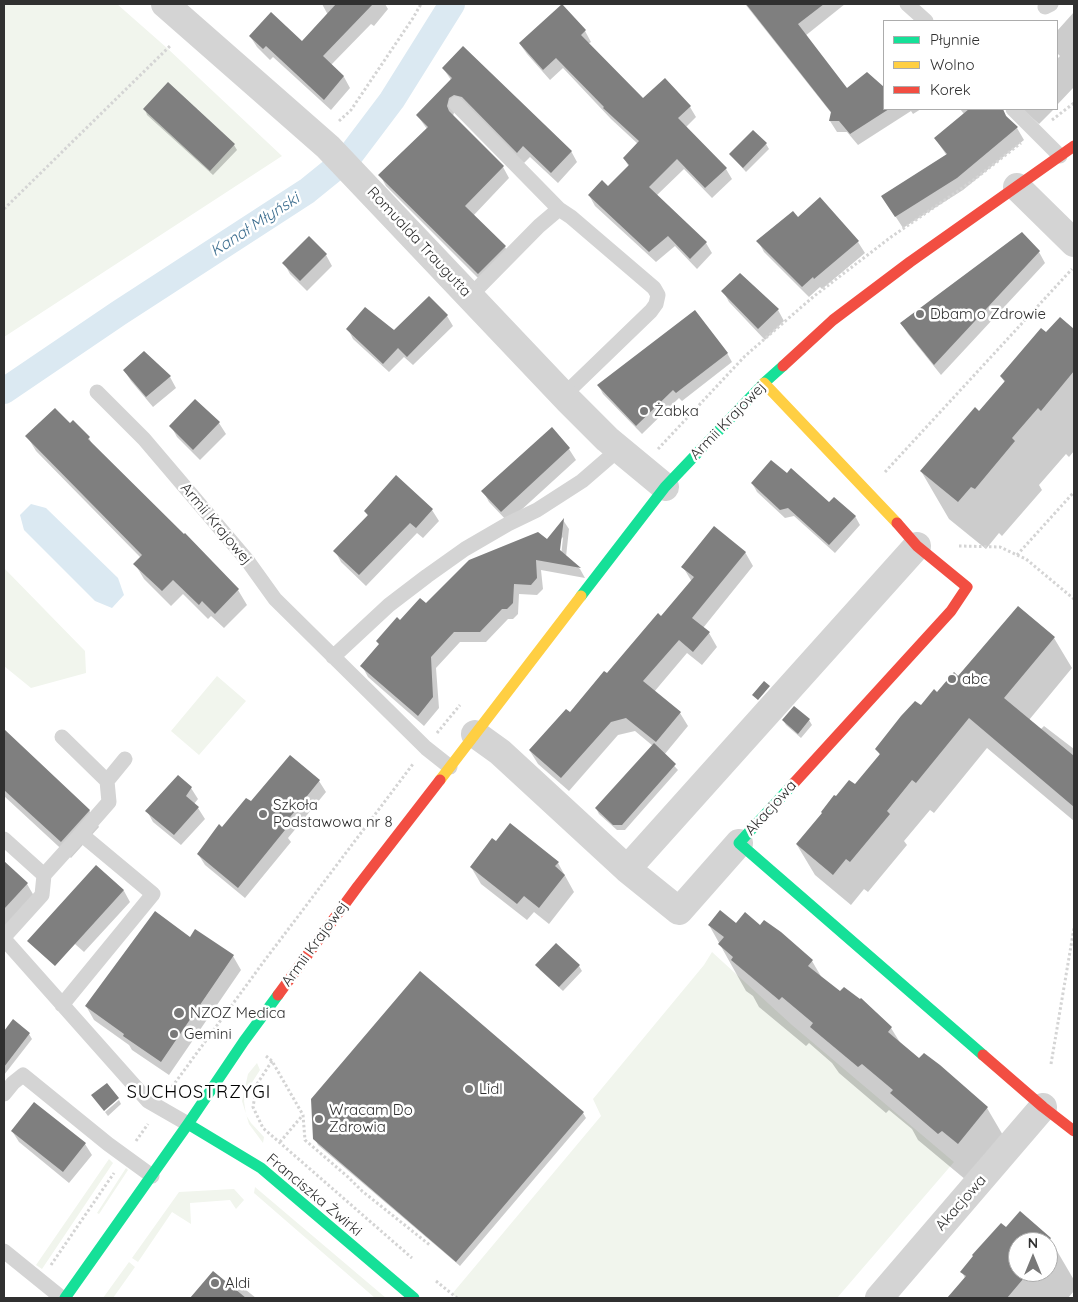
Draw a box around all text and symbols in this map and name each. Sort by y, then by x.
legend [883,20,1058,110]
text: Płynnie [930,30,980,49]
text: Wolno [930,55,975,74]
text: Korek [930,80,971,99]
street label: Romualda Traugutta [363,183,475,301]
water label: Kanał Młyński [207,189,303,261]
place label: Dbam o Zdrowie [930,305,1046,323]
marker: Dbam o Zdrowie [914,308,926,320]
street label: Armii Krajowej [686,378,770,464]
place label: Żabka [654,402,699,420]
marker: Żabka [638,405,650,417]
street label: Armii Krajowej [177,479,255,569]
place label: abc [962,670,988,688]
marker: abc [946,673,958,685]
street label: Akacjowa [742,777,800,839]
place label: Szkoła Podstawowa nr 8 [273,796,393,831]
marker: Szkoła Podstawowa nr 8 [257,808,269,820]
street label: Armii Krajowej [278,898,352,990]
place label: NZOZ Medica [190,1004,286,1022]
marker: NZOZ Medica [172,1006,186,1020]
place label: Gemini [184,1025,232,1043]
marker: Gemini [168,1028,180,1040]
place label: Lidl [479,1080,503,1098]
district label: SUCHOSTRZYGI [125,1082,273,1104]
marker: Lidl [463,1083,475,1095]
place label: Wracam Do Zdrowia [329,1101,413,1136]
marker: Wracam Do Zdrowia [313,1113,325,1125]
street label: Franciszka Żwirki [263,1150,365,1240]
street label: Akacjowa [932,1171,990,1235]
north arrow [1008,1232,1058,1282]
text: N [1028,1234,1038,1252]
place label: Aldi [225,1274,250,1292]
marker: Aldi [209,1277,221,1289]

